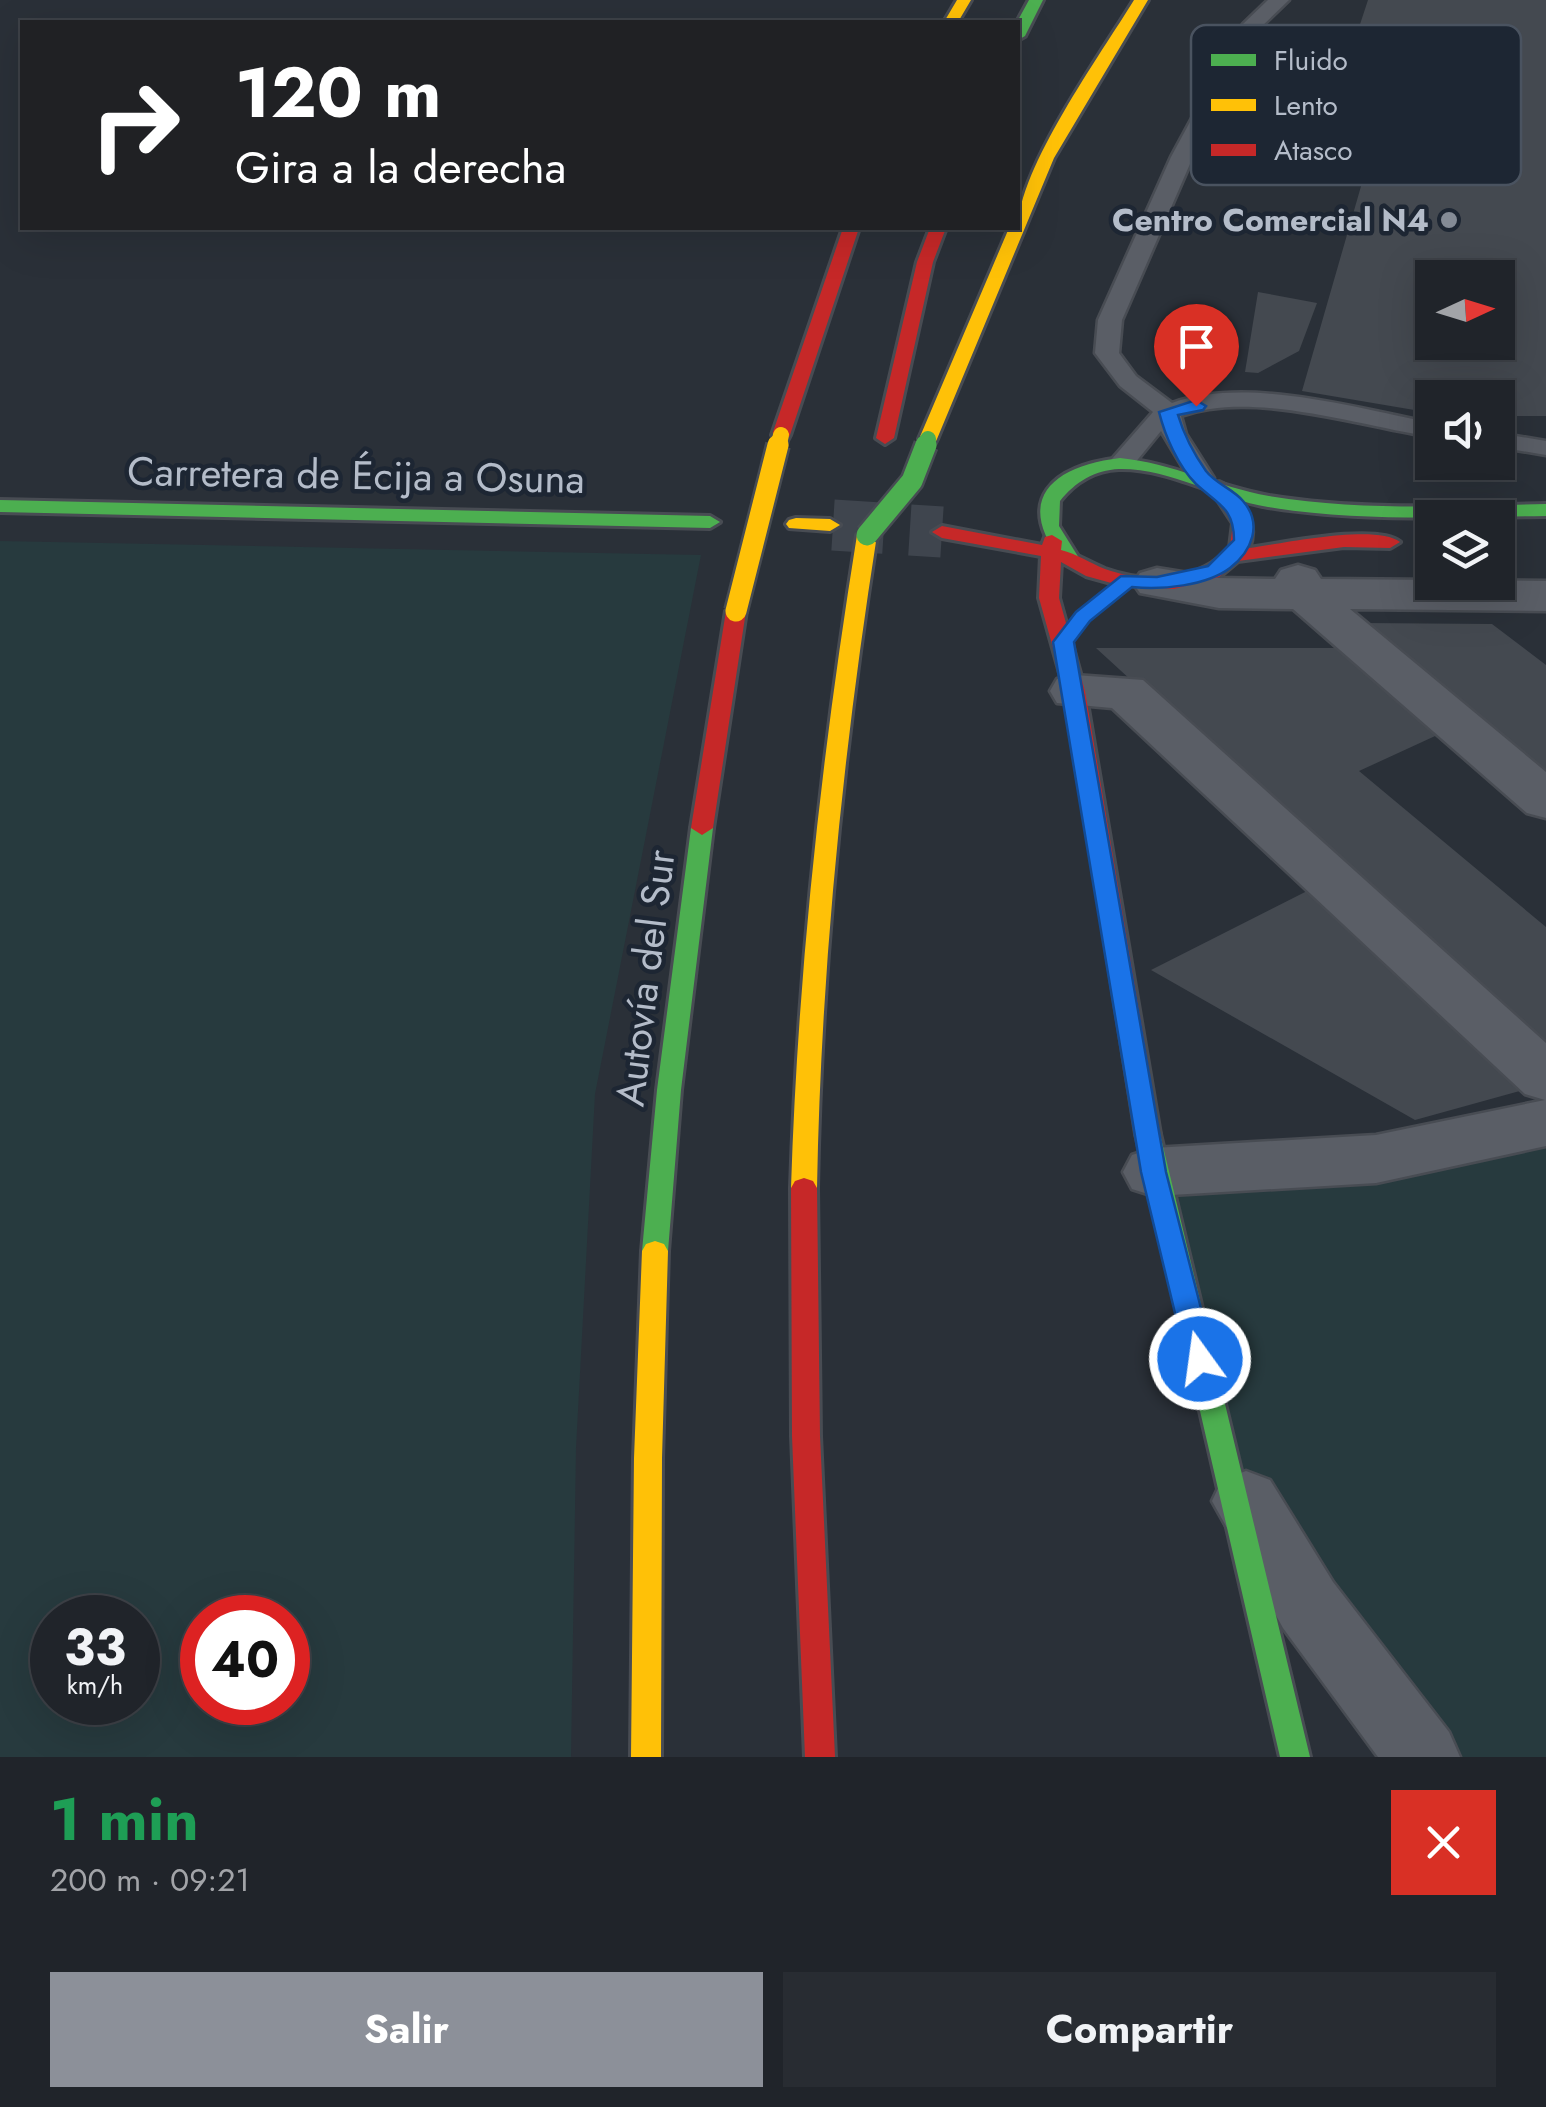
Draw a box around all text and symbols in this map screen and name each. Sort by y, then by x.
legend [1191,25,1521,185]
text: Fluido [1274,40,1348,81]
text: 120 m [235,42,441,143]
icon: right [70,60,200,190]
text: Lento [1274,85,1338,126]
text: Atasco [1274,130,1353,171]
text: Gira a la derecha [235,135,566,200]
place label: Centro Comercial N4 [1112,197,1429,243]
marker: Centro Comercial N4 [1438,209,1460,231]
north arrow [1415,260,1515,360]
map controls [1415,260,1515,600]
pin [1154,304,1239,407]
icon: arrive [1169,319,1224,374]
button: sound [1415,380,1515,480]
street label: Carretera de Écija a Osuna [127,442,585,508]
button: layers [1415,500,1515,600]
street label: Autovía del Sur [600,846,690,1110]
position arrow [1148,1307,1252,1411]
speed limit sign: 40 [180,1595,310,1725]
text: 33 [64,1611,126,1684]
text: km/h [67,1667,123,1703]
text: 1 min [50,1776,199,1863]
button: close [1391,1790,1496,1895]
text: 200 m · 09:21 [50,1857,250,1903]
button: Salir [50,1972,763,2087]
button: Compartir [783,1972,1496,2087]

